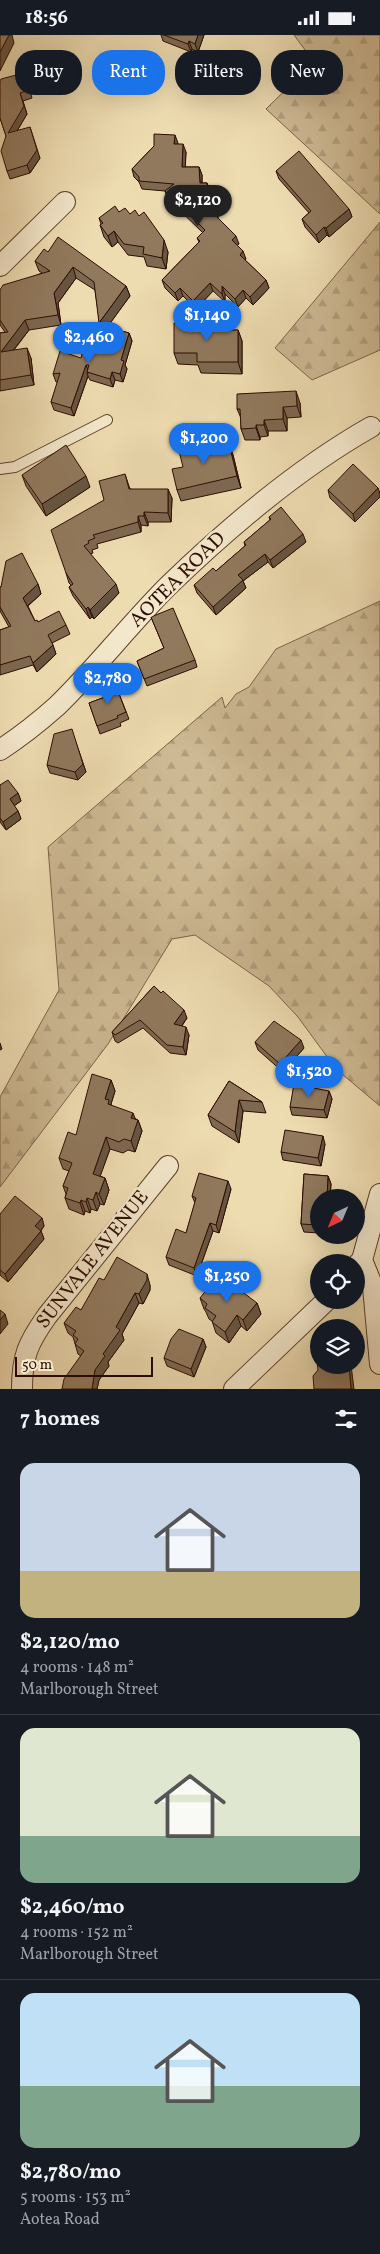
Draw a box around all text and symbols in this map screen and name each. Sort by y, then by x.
text: 18:56 [25,5,68,31]
chip: Buy [15,50,82,95]
chip: Rent [92,50,165,95]
chip: Filters [175,50,261,95]
chip: New [271,50,343,95]
pin: $2,120 [157,185,239,227]
text: $2,120 [175,190,221,212]
pin: $1,140 [166,299,248,342]
text: $1,140 [184,305,230,327]
pin: $2,460 [48,321,130,364]
text: $2,460 [64,327,114,349]
pin: $1,200 [163,423,245,465]
text: $1,200 [180,428,228,450]
street label: AOTEA ROAD [124,526,232,634]
pin: $2,780 [67,663,149,705]
text: $2,780 [84,668,132,690]
pin: $1,520 [268,1055,350,1098]
text: $1,520 [286,1061,332,1083]
street label: SUNVALE AVENUE [30,1185,156,1335]
north arrow [310,1189,365,1244]
map controls [310,1189,365,1374]
button: locate [310,1254,365,1309]
pin: $1,250 [186,1261,268,1303]
text: $1,250 [204,1266,250,1288]
button: layers [310,1319,365,1374]
scale bar [15,1354,152,1377]
text: 50 m [22,1356,52,1375]
text: 7 homes [20,1405,100,1434]
icon: filters [332,1405,360,1433]
icon: home [145,1495,235,1585]
text: $2,120/mo [20,1628,120,1657]
text: 4 rooms · 148 m² [20,1657,134,1679]
text: Marlborough Street [20,1679,159,1701]
icon: home [145,1761,235,1851]
text: $2,460/mo [20,1893,125,1922]
text: 4 rooms · 152 m² [20,1922,133,1944]
text: Marlborough Street [20,1944,159,1966]
icon: home [145,2026,235,2116]
text: $2,780/mo [20,2158,121,2187]
text: 5 rooms · 153 m² [20,2187,131,2209]
text: Aotea Road [20,2209,100,2231]

